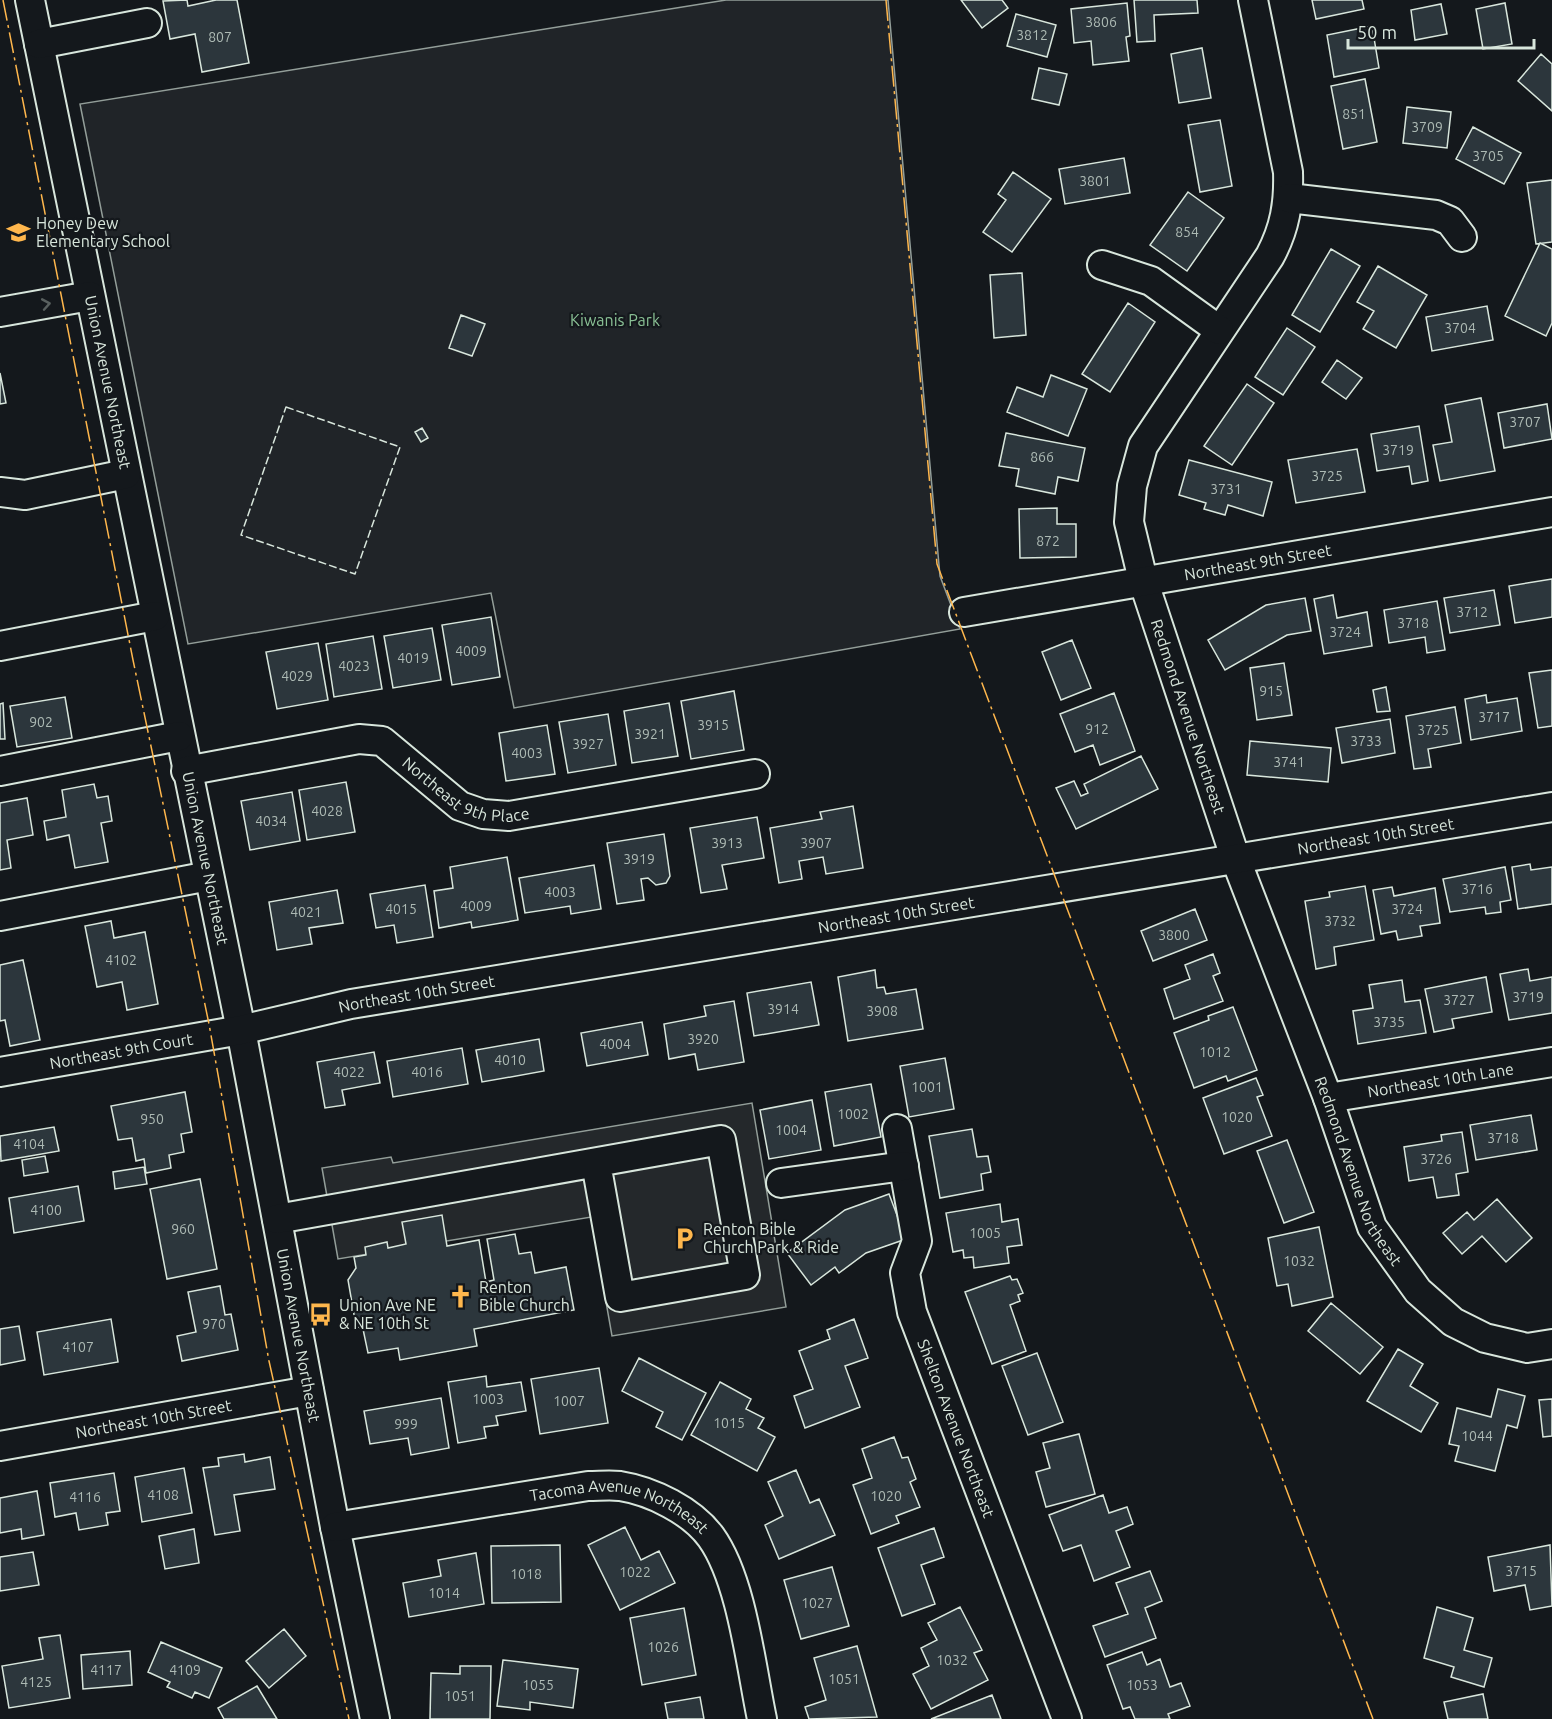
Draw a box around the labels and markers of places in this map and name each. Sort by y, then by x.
place label: Honey Dew Elementary School [36,214,170,250]
school or university icon: Honey Dew Elementary School [5,219,31,245]
place label: Renton Bible Church Park & Ride [703,1220,839,1256]
parking icon: Renton Bible Church Park & Ride [672,1225,698,1251]
place label: Renton Bible Church [479,1278,570,1314]
church icon: Renton Bible Church [448,1283,474,1309]
place label: Union Ave NE & NE 10th St [339,1296,436,1332]
bus stop icon: Union Ave NE & NE 10th St [308,1301,334,1327]

